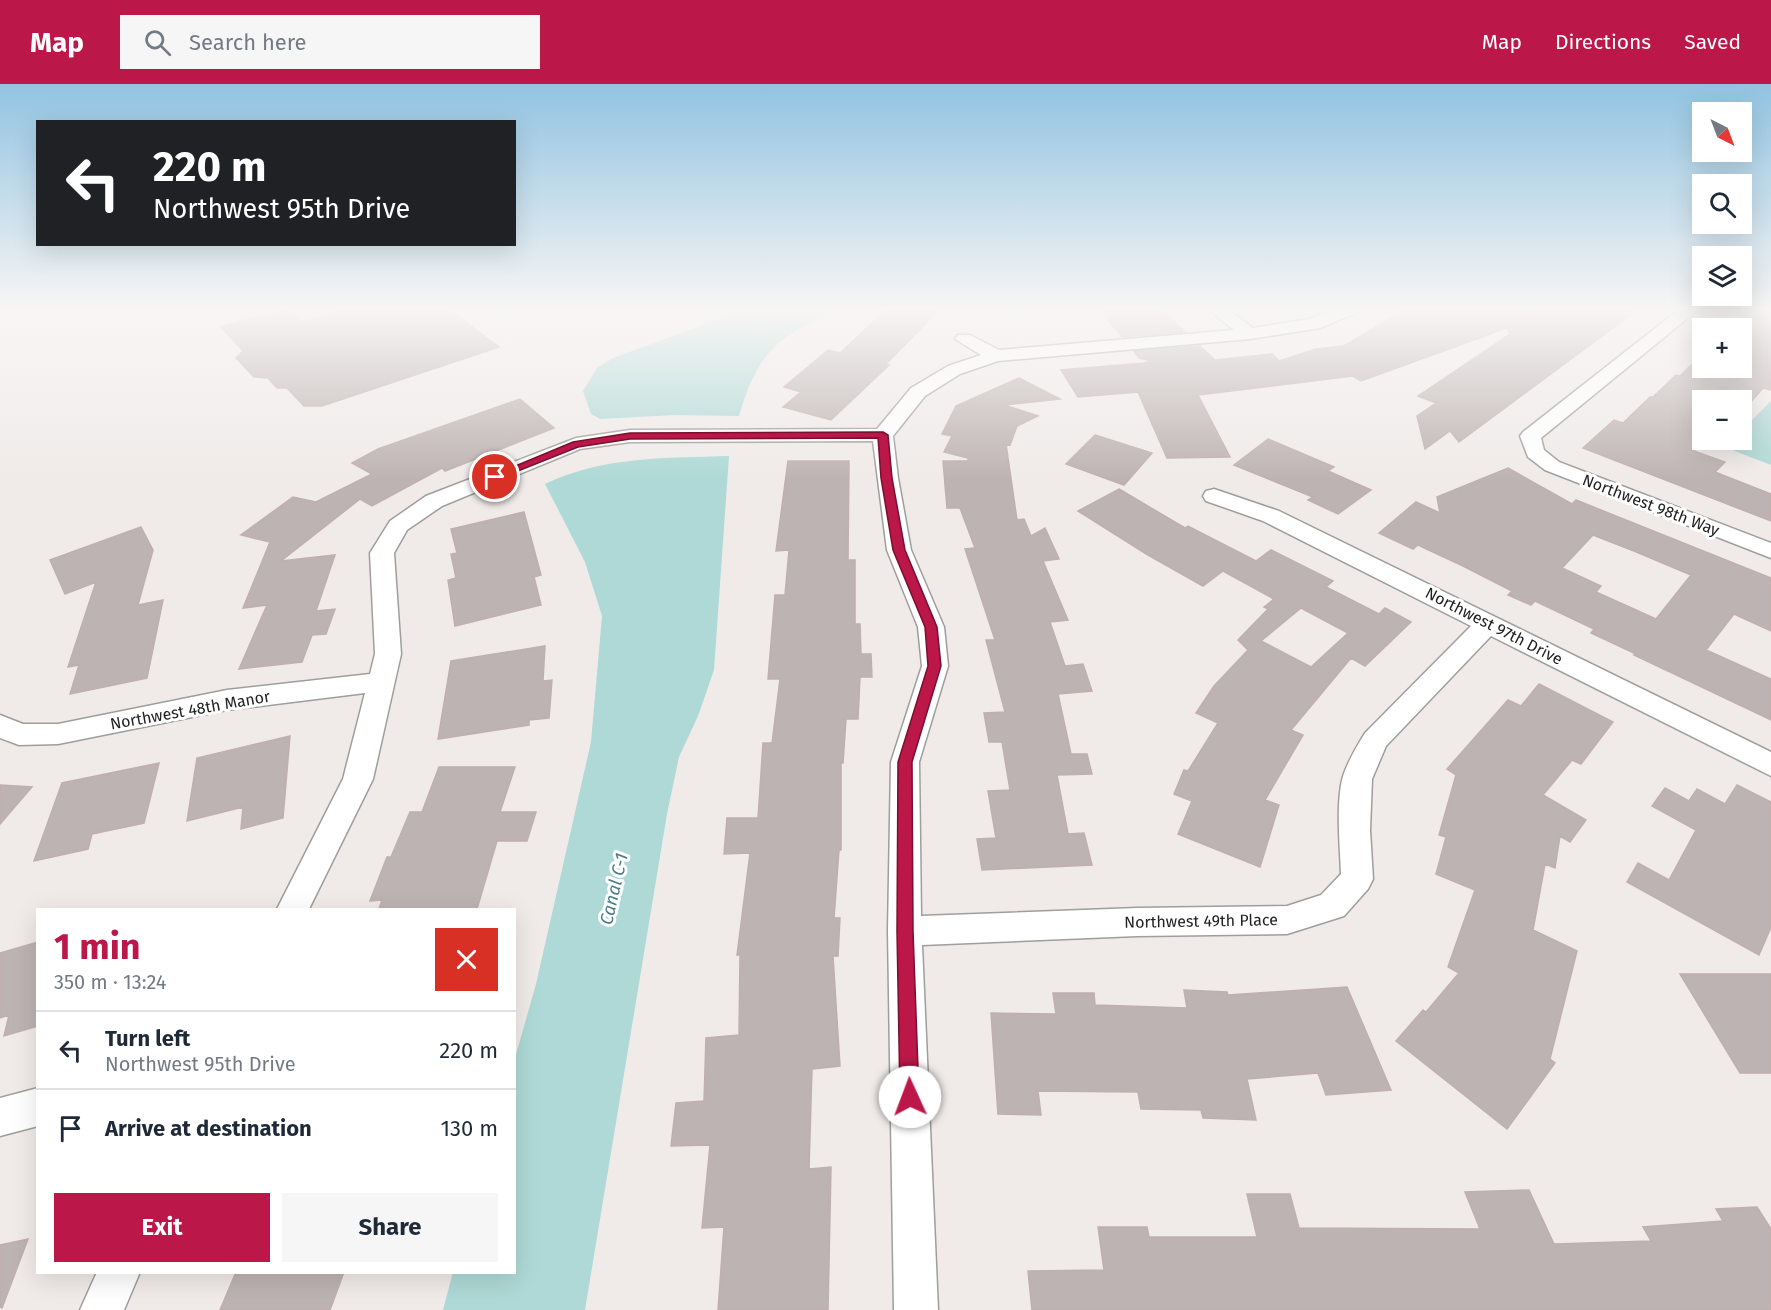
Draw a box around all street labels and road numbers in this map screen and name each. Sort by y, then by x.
street label: Northwest 98th Way [1580,470,1722,540]
street label: Northwest 97th Drive [1422,583,1566,669]
street label: Northwest 48th Manor [109,686,272,733]
street label: Northwest 49th Place [1124,910,1278,932]

